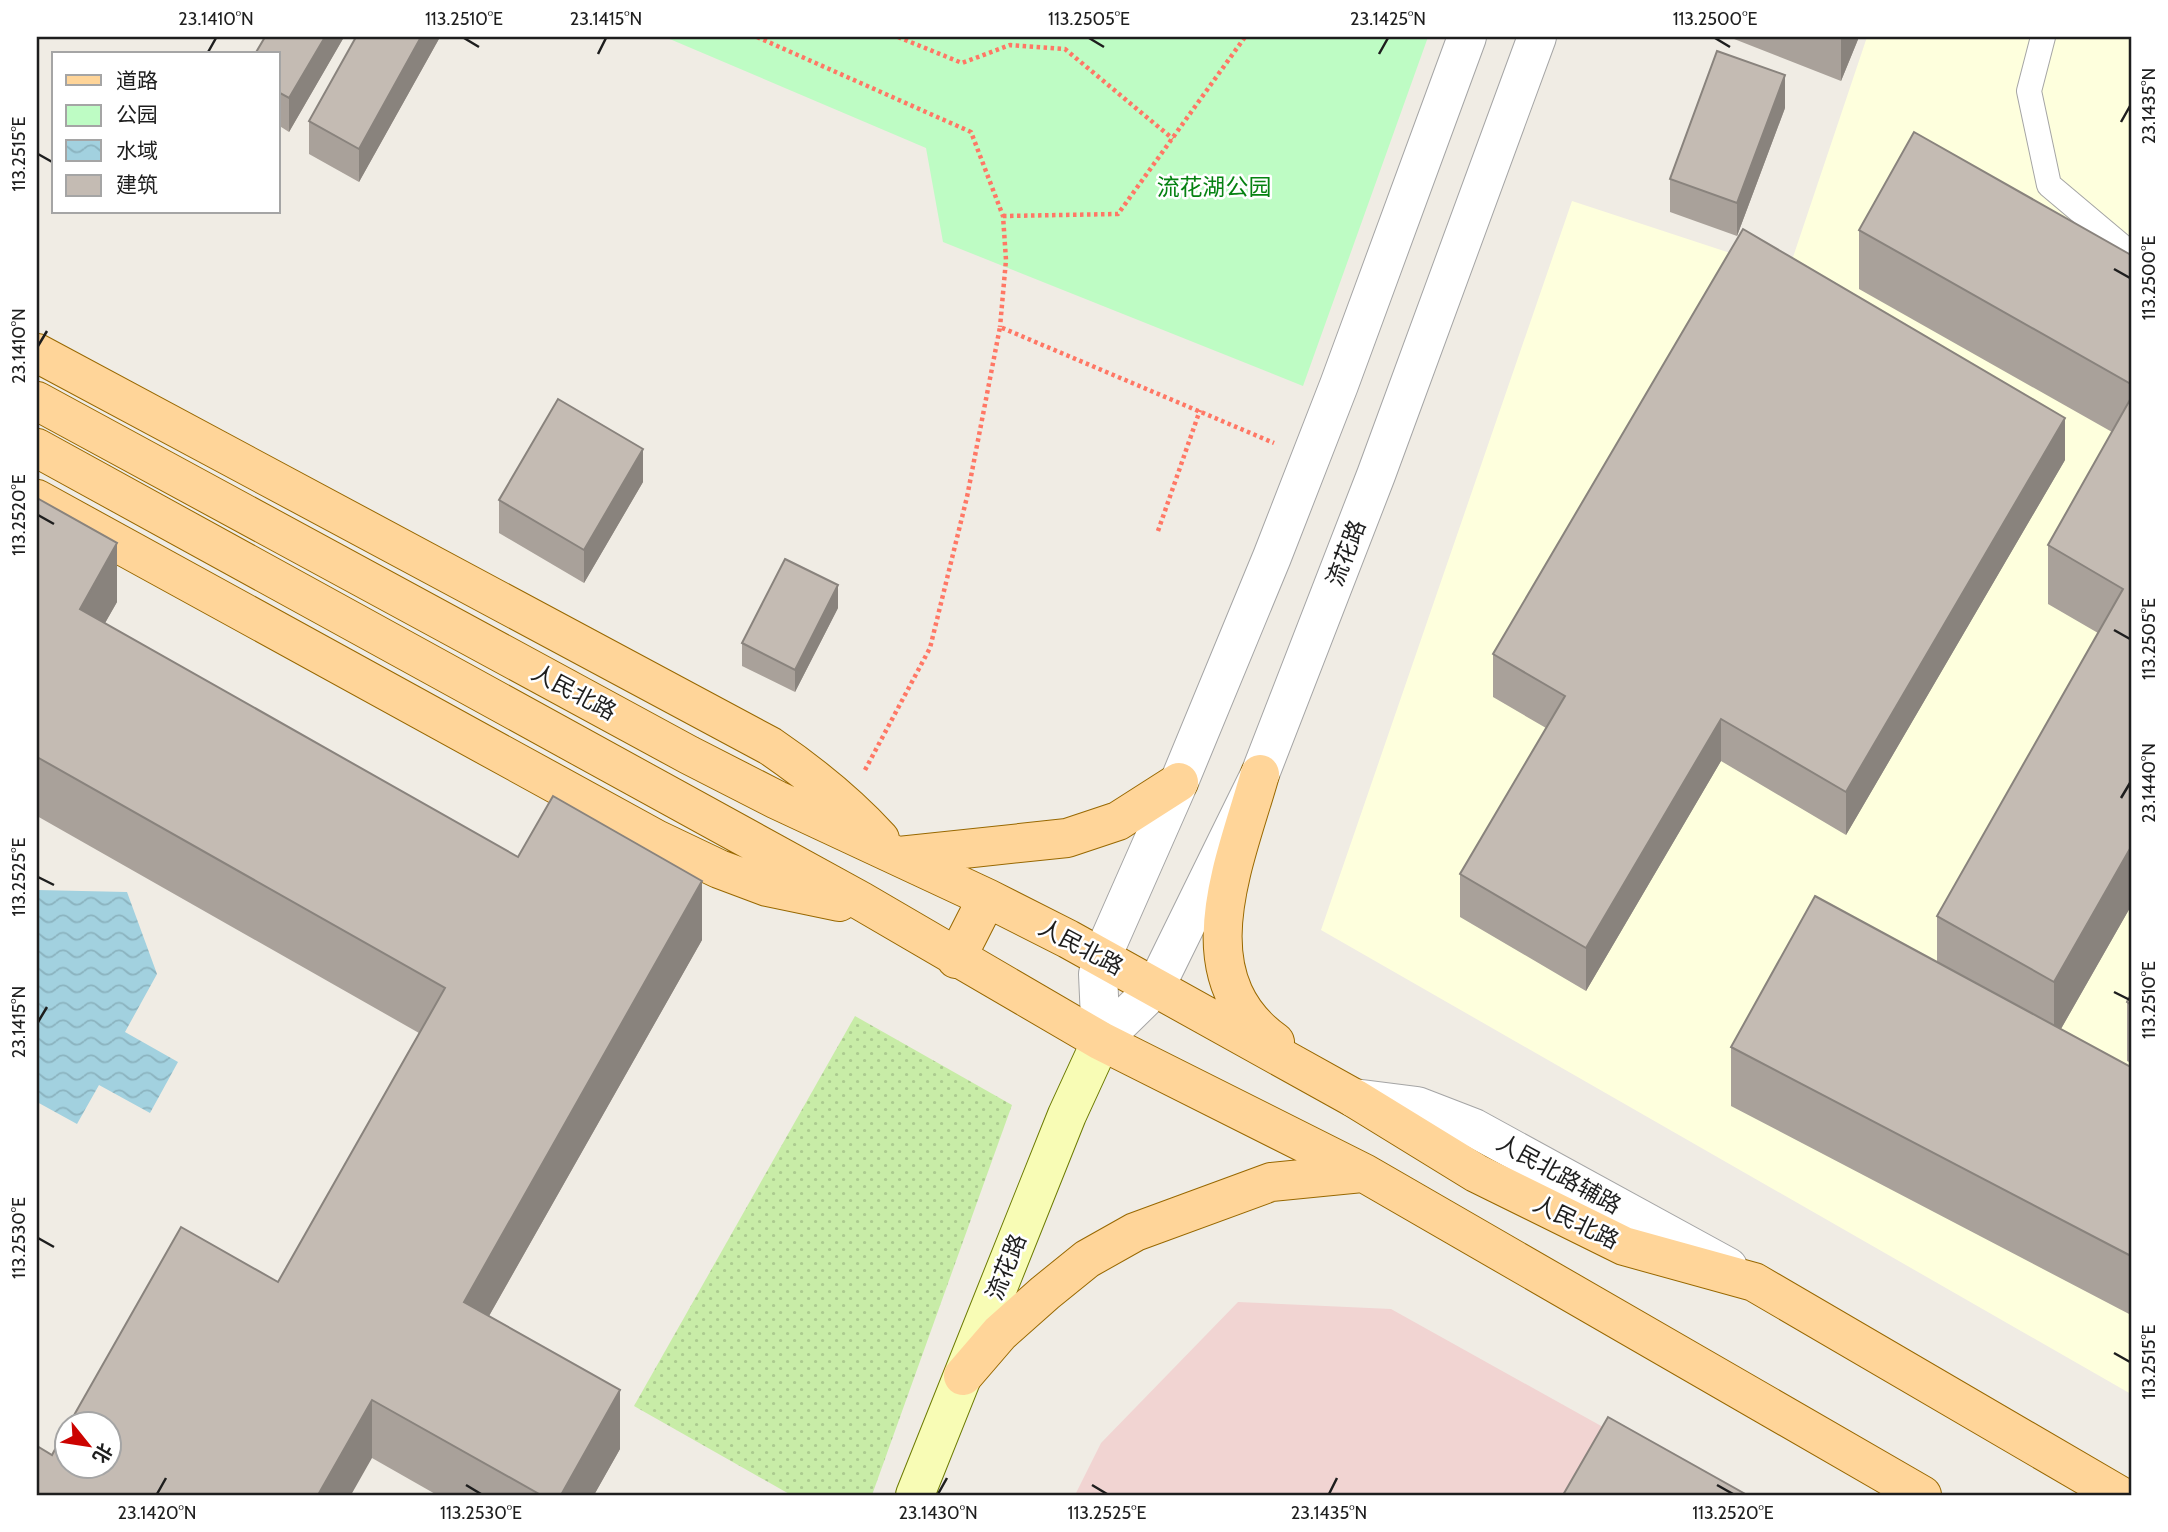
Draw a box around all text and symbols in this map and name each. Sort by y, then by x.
text: 23.1410°N [178,8,254,30]
text: 113.2510°E [425,8,503,30]
text: 23.1415°N [570,8,642,30]
text: 113.2505°E [1048,8,1130,30]
text: 23.1425°N [1350,8,1426,30]
text: 113.2500°E [1673,8,1757,30]
legend [52,52,280,214]
text: 道路 [116,68,158,93]
text: 23.1435°N [2138,68,2160,144]
text: 公园 [116,102,158,127]
text: 113.2515°E [8,116,30,192]
text: 水域 [116,138,158,163]
text: 建筑 [116,172,158,197]
park label: 流花湖公园 [1157,173,1272,201]
text: 113.2500°E [2138,236,2160,320]
text: 23.1410°N [8,308,30,384]
text: 113.2520°E [8,474,30,556]
street label: 流花路 [1321,516,1371,590]
text: 113.2505°E [2138,598,2160,680]
street label: 人民北路 [527,658,621,726]
text: 23.1440°N [2138,743,2160,823]
text: 113.2525°E [8,838,30,916]
street label: 人民北路 [1034,913,1128,981]
text: 113.2510°E [2138,961,2160,1039]
text: 23.1415°N [8,986,30,1058]
street label: 人民北路辅路 [1492,1128,1626,1220]
street label: 人民北路 [1529,1189,1623,1255]
text: 113.2530°E [8,1197,30,1279]
street label: 流花路 [980,1230,1032,1304]
text: 113.2515°E [2138,1324,2160,1400]
north arrow [52,1410,122,1480]
text: 北 [88,1439,117,1467]
text: 23.1420°N [118,1502,196,1524]
text: 113.2530°E [440,1502,522,1524]
text: 23.1430°N [898,1502,978,1524]
text: 113.2525°E [1068,1502,1146,1524]
text: 23.1435°N [1291,1502,1367,1524]
text: 113.2520°E [1692,1502,1774,1524]

